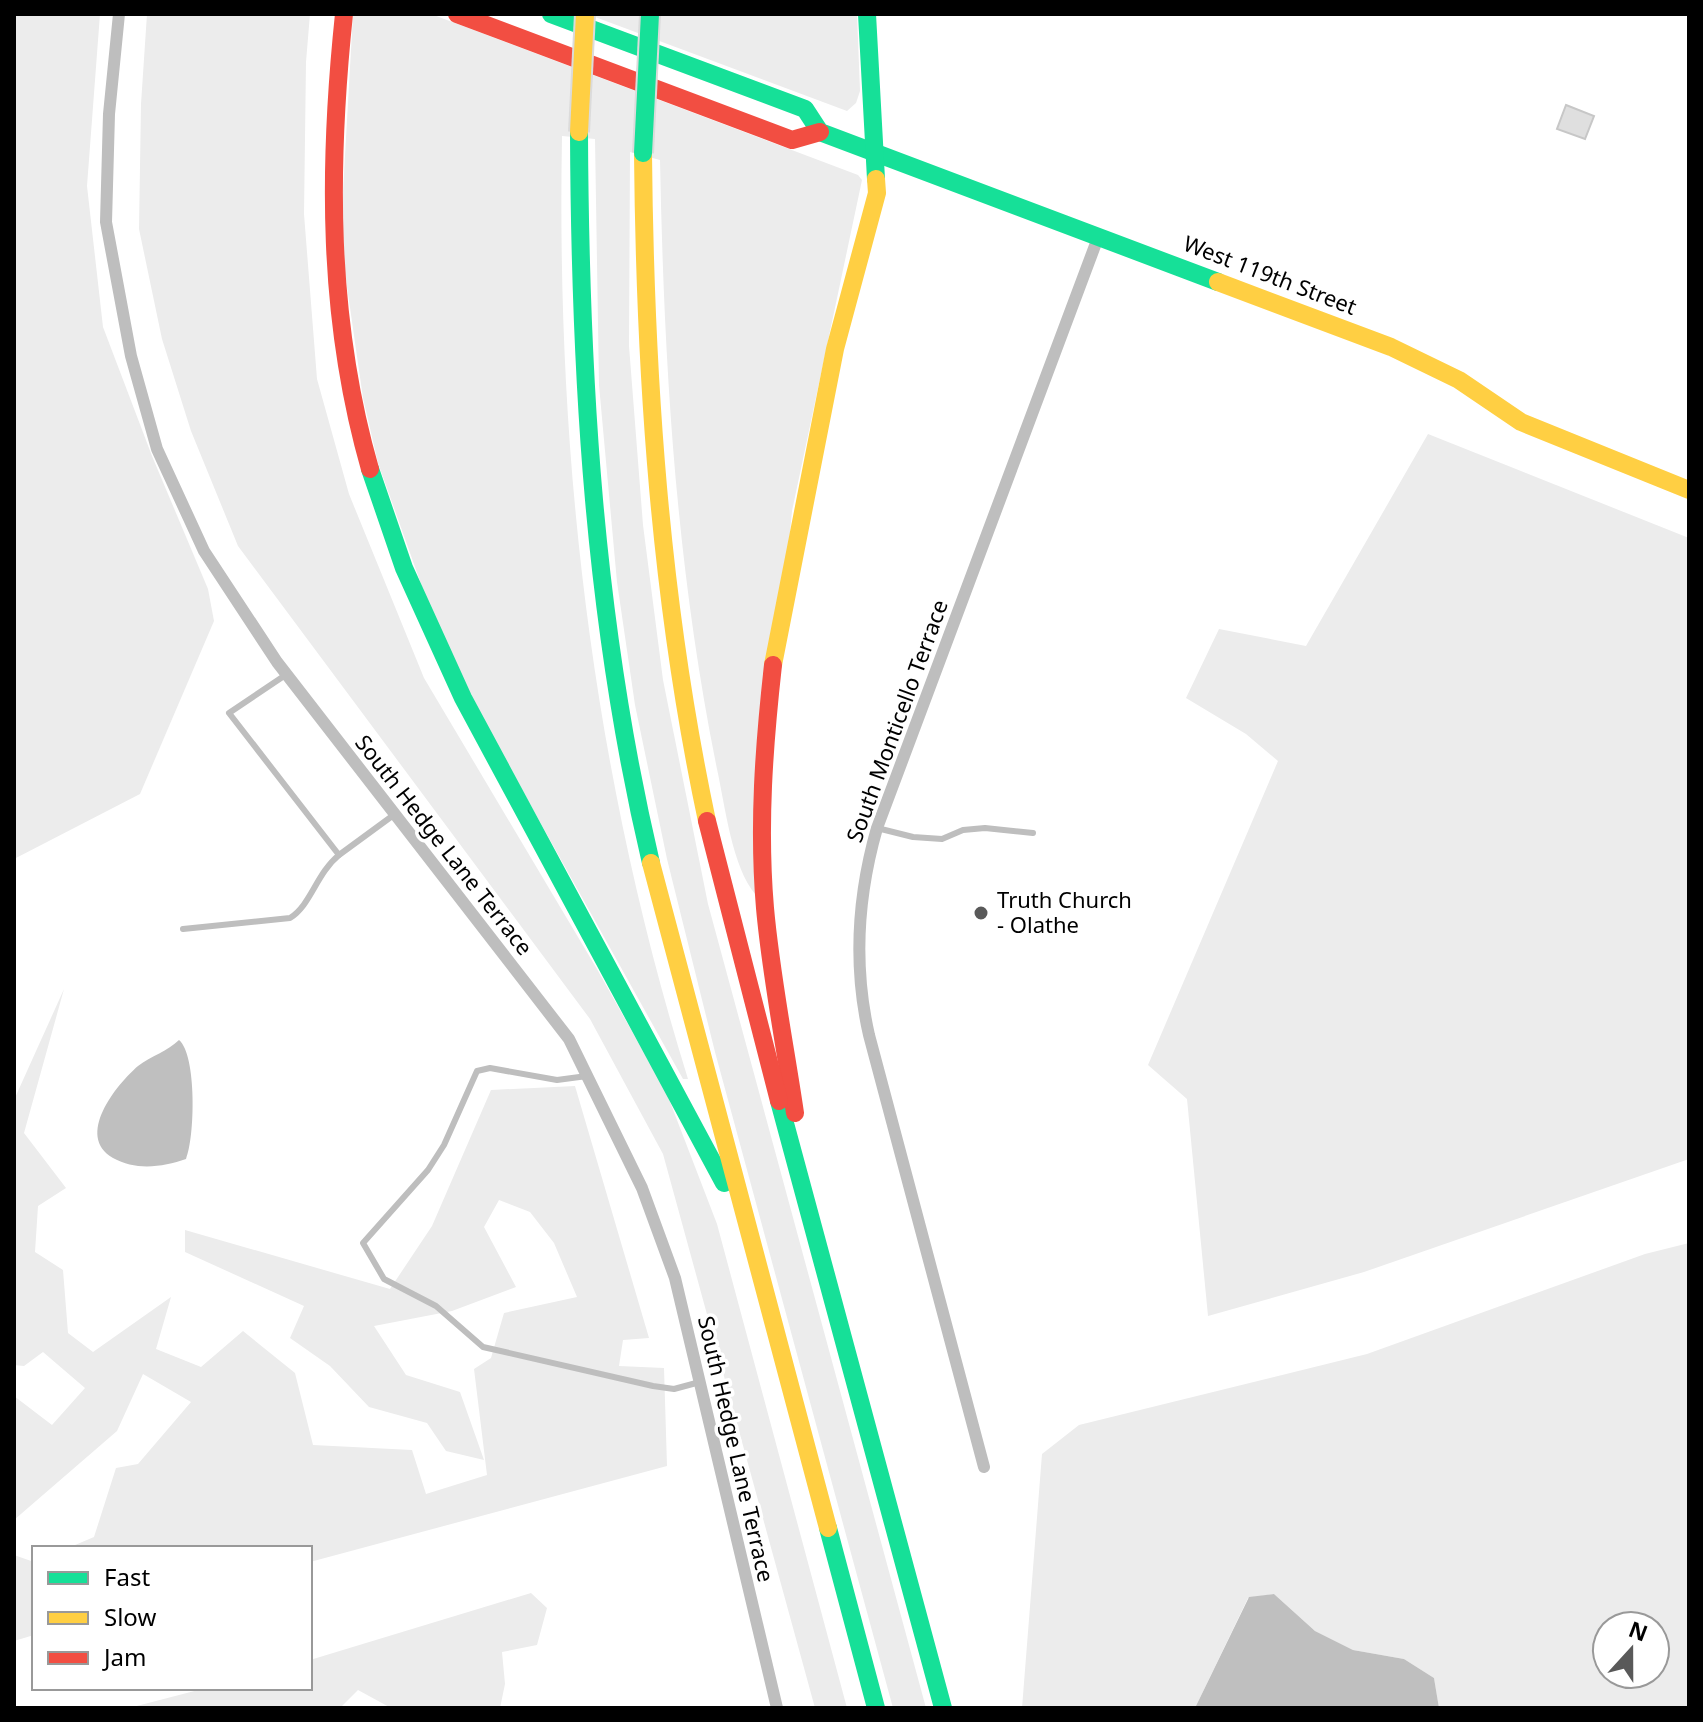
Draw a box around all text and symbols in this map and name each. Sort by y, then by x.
street label: West 119th Street [1180,227,1361,321]
street label: South Monticello Terrace [838,595,954,846]
street label: South Hedge Lane Terrace [349,728,540,961]
place label: Truth Church - Olathe [997,884,1132,939]
marker: Truth Church - Olathe [972,904,990,922]
street label: South Hedge Lane Terrace [692,1313,782,1585]
legend [32,1546,312,1690]
text: Fast [104,1560,150,1593]
text: Slow [104,1600,156,1633]
north arrow [1591,1610,1671,1690]
text: N [1625,1613,1652,1648]
text: Jam [102,1640,146,1673]

